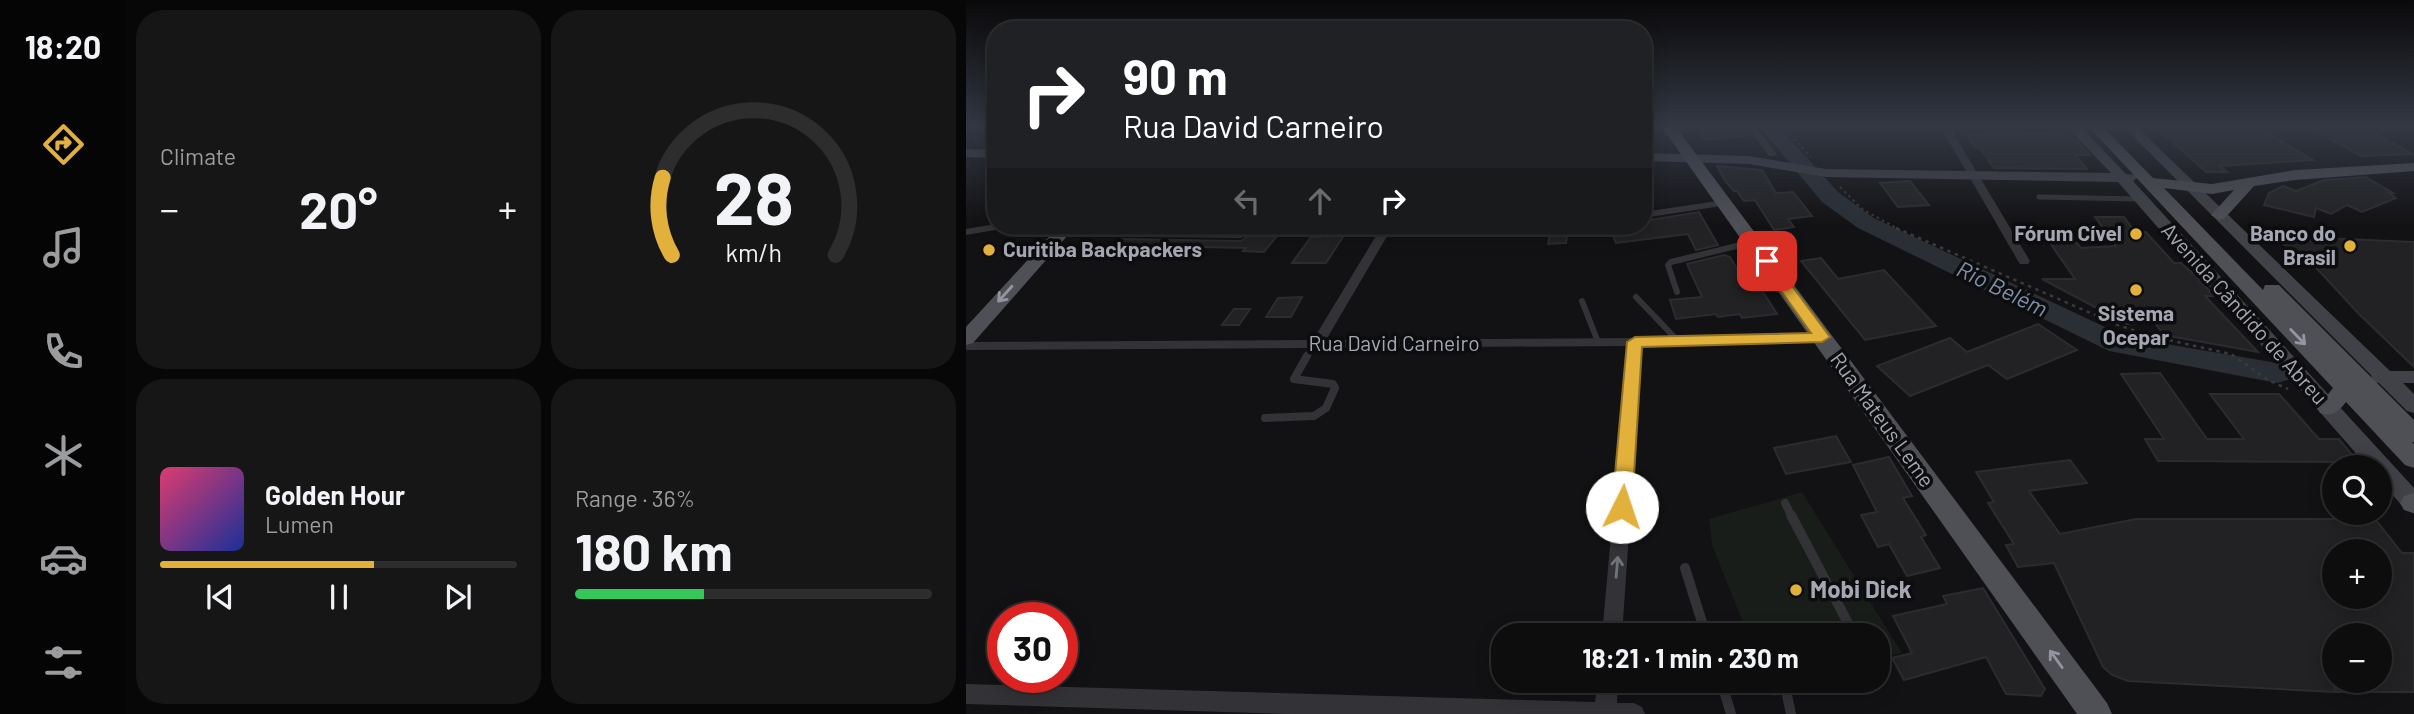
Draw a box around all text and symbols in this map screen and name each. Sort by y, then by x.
text: 18:20 [25,27,101,65]
text: 90 m [1123,46,1228,105]
icon: right [1008,49,1099,140]
text: Rua David Carneiro [1123,106,1384,144]
icon: directions [39,120,88,169]
text: Climate [160,142,236,170]
text: 28 [713,153,794,241]
text: 20° [299,177,378,239]
icon: left [1228,182,1266,220]
icon: ahead [1301,182,1339,220]
icon: right [1374,182,1412,220]
text: − [160,185,179,231]
text: + [498,185,517,231]
street label: Avenida Cândido de Abreu [2157,217,2333,409]
place label: Fórum Cível [2014,220,2122,245]
place label: Banco do Brasil [2250,220,2336,269]
icon: music [39,223,88,272]
marker: Fórum Cível [2128,226,2144,242]
pin [1737,231,1797,291]
place label: Curitiba Backpackers [1003,236,1202,261]
text: km/h [725,237,782,267]
marker: Banco do Brasil [2342,238,2358,254]
marker: Curitiba Backpackers [981,242,997,258]
icon: arrive [1748,242,1786,280]
water label: Rio Belém [1953,254,2052,322]
marker: Sistema Ocepar [2128,282,2144,298]
one-way arrow [997,285,1014,302]
place label: Sistema Ocepar [2098,300,2174,349]
icon: phone [39,327,88,376]
one-way arrow [2289,328,2306,345]
street label: Rua David Carneiro [1308,330,1480,355]
street label: Rua Mateus Leme [1826,347,1940,491]
icon: climate [39,431,88,480]
map controls [2322,455,2392,693]
button: search [2322,455,2392,525]
position arrow [1585,470,1659,544]
text: Golden Hour [265,479,405,510]
text: Range · 36% [575,484,695,512]
text: Lumen [265,510,334,538]
text: 180 km [575,519,733,581]
icon: car [39,534,88,583]
button: + [2322,539,2392,609]
one-way arrow [1611,556,1624,579]
place label: Mobi Dick [1810,574,1912,603]
icon: previous [201,578,239,616]
icon: pause [320,578,358,616]
icon: next [439,578,477,616]
marker: Mobi Dick [1788,582,1804,598]
speed limit sign: 30 [987,602,1078,693]
button: − [2322,623,2392,693]
icon: filters [39,638,88,687]
text: 18:21 · 1 min · 230 m [1582,642,1799,673]
one-way arrow [2049,650,2063,669]

